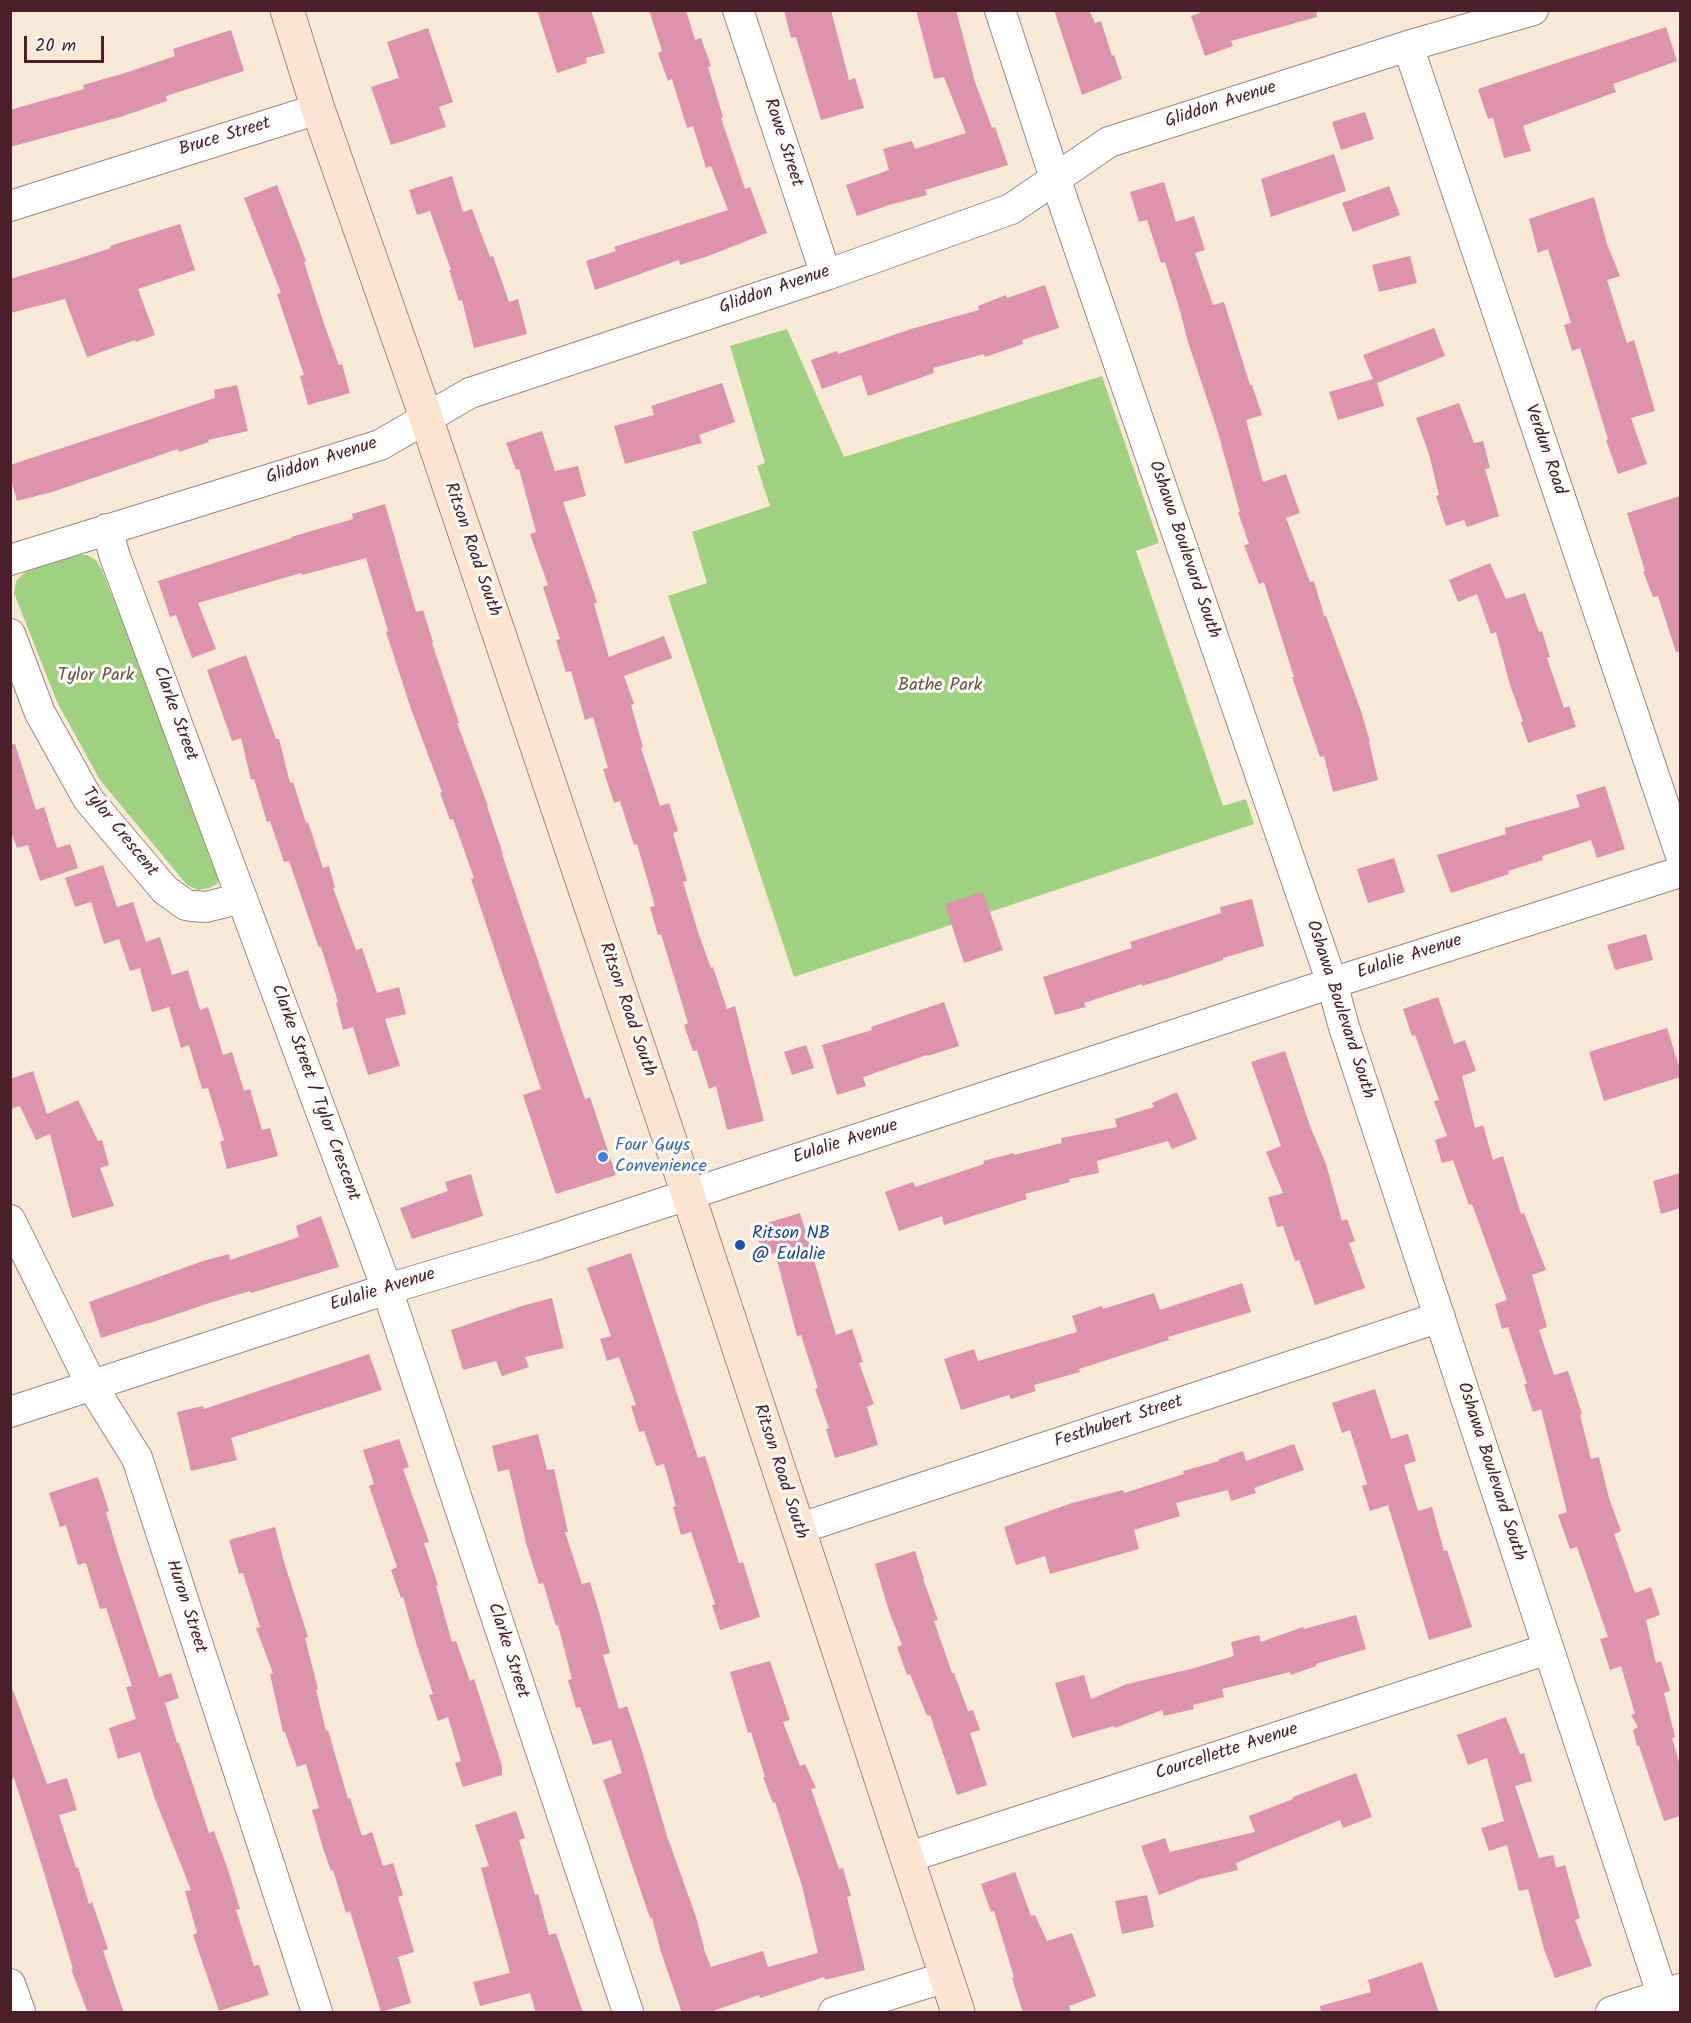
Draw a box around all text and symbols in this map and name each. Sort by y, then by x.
scale bar [27,24,106,62]
text: 20 m [35,32,76,61]
street label: Gliddon Avenue [1163,78,1279,134]
street label: Rowe Street [758,96,806,190]
street label: Bruce Street [176,114,274,162]
street label: Gliddon Avenue [717,262,833,320]
street label: Verdun Road [1518,402,1570,498]
street label: Gliddon Avenue [264,434,380,490]
street label: Oshawa Boulevard South [1142,458,1224,642]
street label: Ritson Road South [438,480,504,620]
street label: Clarke Street [147,664,201,764]
park label: Tylor Park [58,666,134,688]
park label: Bathe Park [898,676,982,698]
street label: Tylor Crescent [76,784,162,882]
street label: Oshawa Boulevard South [1300,918,1378,1102]
street label: Eulalie Avenue [1355,931,1465,985]
street label: Ritson Road South [593,940,659,1080]
street label: Clarke Street / Tylor Crescent [265,982,363,1204]
street label: Eulalie Avenue [791,1116,901,1170]
place label: Four Guys Convenience [615,1136,707,1178]
marker: Four Guys Convenience [596,1150,610,1164]
place label: Ritson NB @ Eulalie [752,1224,830,1266]
marker: Ritson NB @ Eulalie [733,1238,747,1252]
street label: Eulalie Avenue [328,1265,438,1317]
street label: Oshawa Boulevard South [1451,1380,1529,1564]
street label: Festhubert Street [1052,1392,1186,1454]
street label: Ritson Road South [747,1402,811,1542]
street label: Huron Street [160,1557,210,1657]
street label: Clarke Street [481,1601,533,1701]
street label: Courcellette Avenue [1153,1720,1301,1786]

